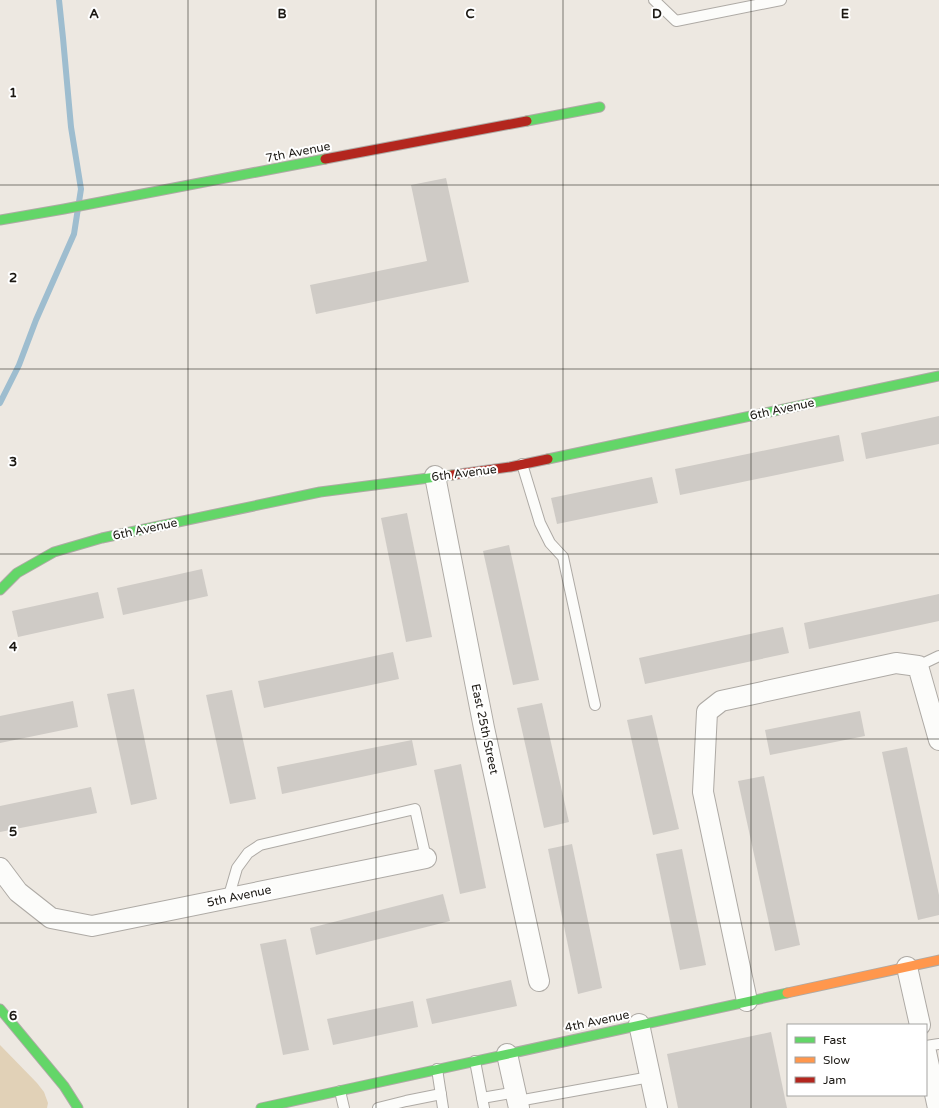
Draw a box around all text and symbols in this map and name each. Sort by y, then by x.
text: A [89,6,99,22]
text: B [277,6,287,22]
text: C [465,6,475,22]
text: D [652,6,662,22]
text: E [841,6,849,22]
text: 1 [9,85,17,101]
street label: 7th Avenue [265,139,332,165]
text: 2 [9,270,17,286]
street label: 6th Avenue [749,395,816,423]
text: 3 [9,454,17,470]
street label: 6th Avenue [431,462,498,484]
street label: 6th Avenue [112,515,179,543]
text: 4 [9,639,18,655]
street label: East 25th Street [469,682,502,776]
text: 5 [9,824,17,840]
street label: 5th Avenue [206,882,273,910]
street label: 4th Avenue [564,1007,631,1035]
text: 6 [9,1008,17,1024]
legend [787,1024,927,1096]
text: Fast [823,1033,847,1047]
text: Slow [823,1053,850,1067]
text: Jam [823,1073,846,1087]

